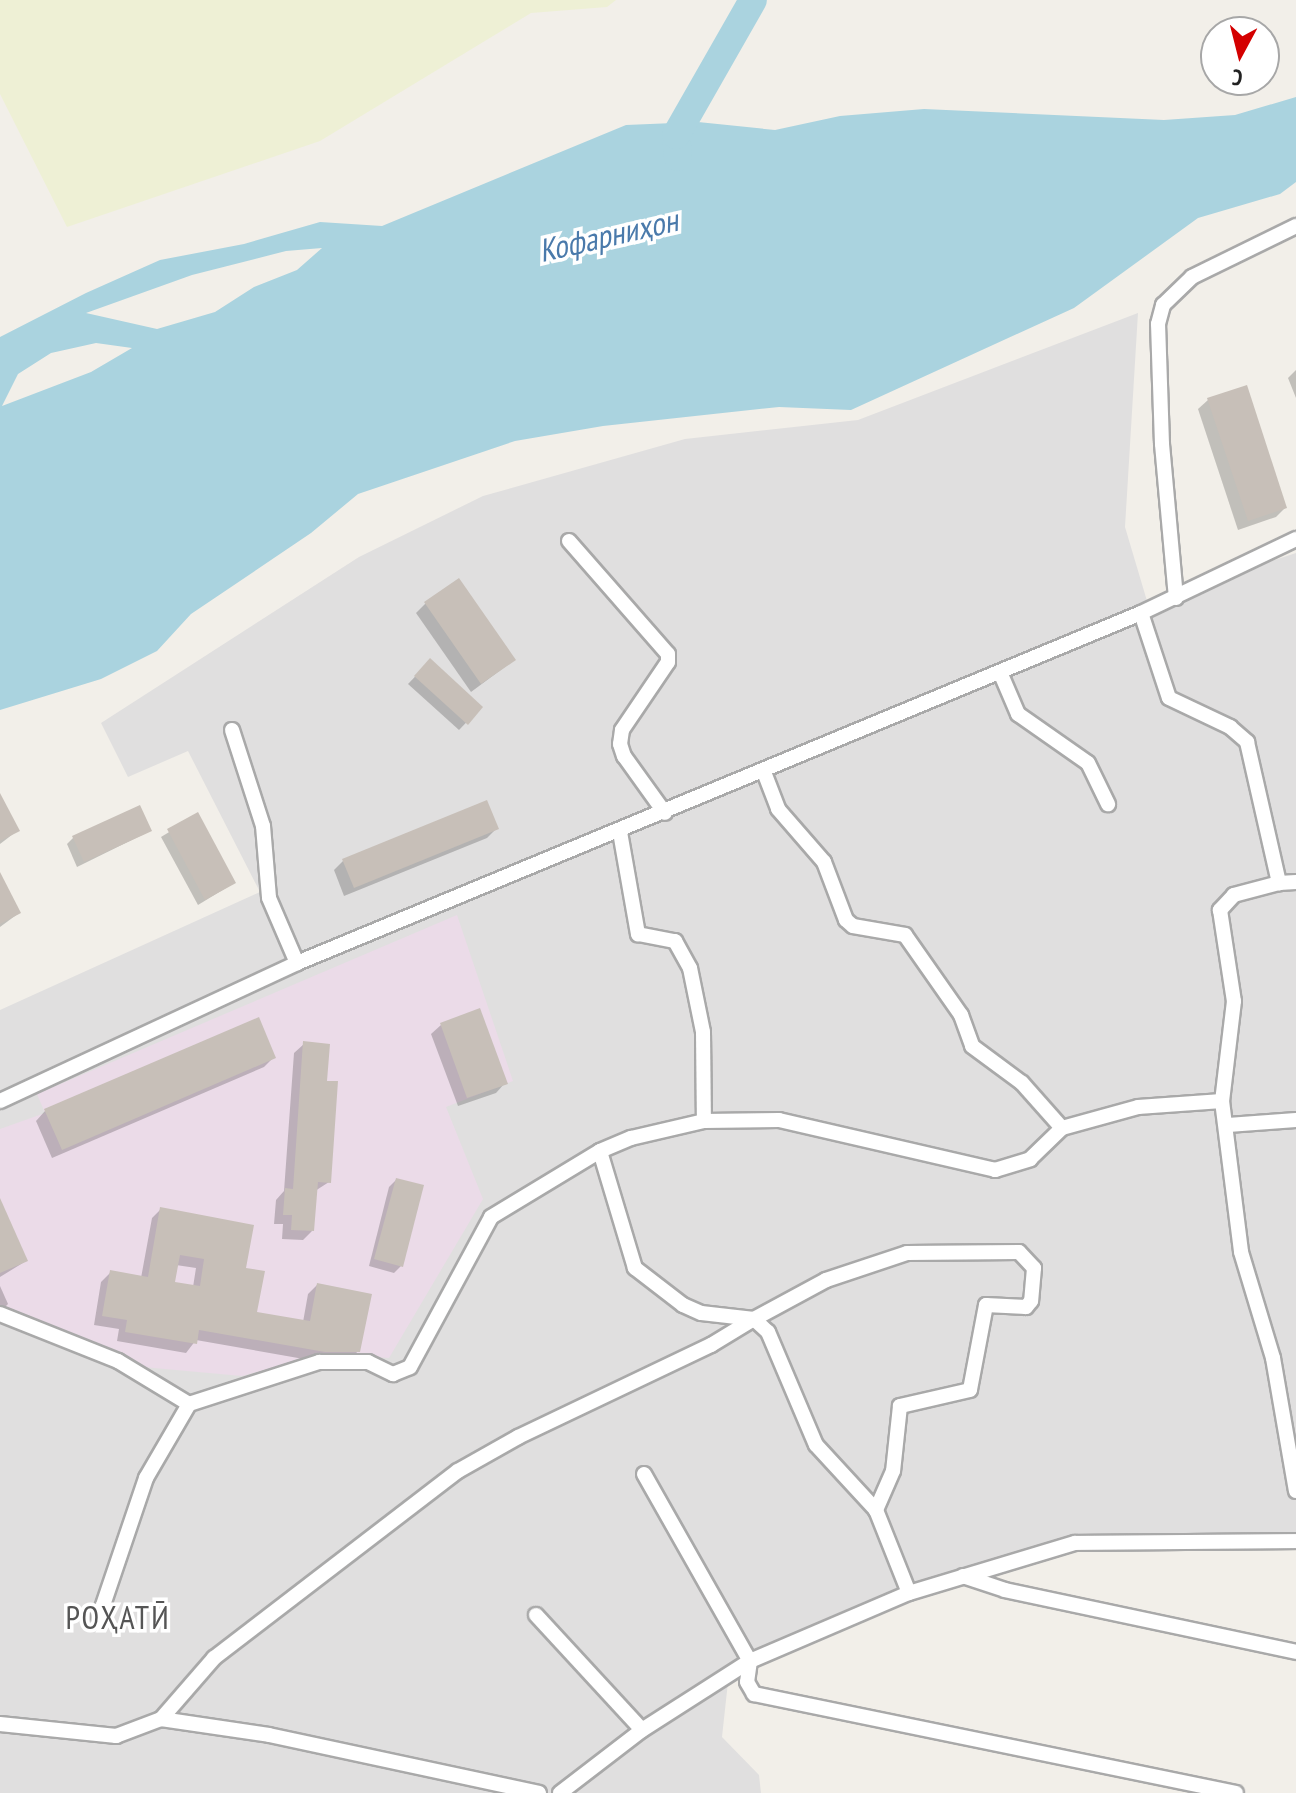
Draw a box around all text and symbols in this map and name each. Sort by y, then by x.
north arrow [1200,16,1280,96]
text: С [1231,63,1244,92]
water label: Кофарниҳон [535,200,681,270]
district label: РОҲАТӢ [65,1598,171,1636]

